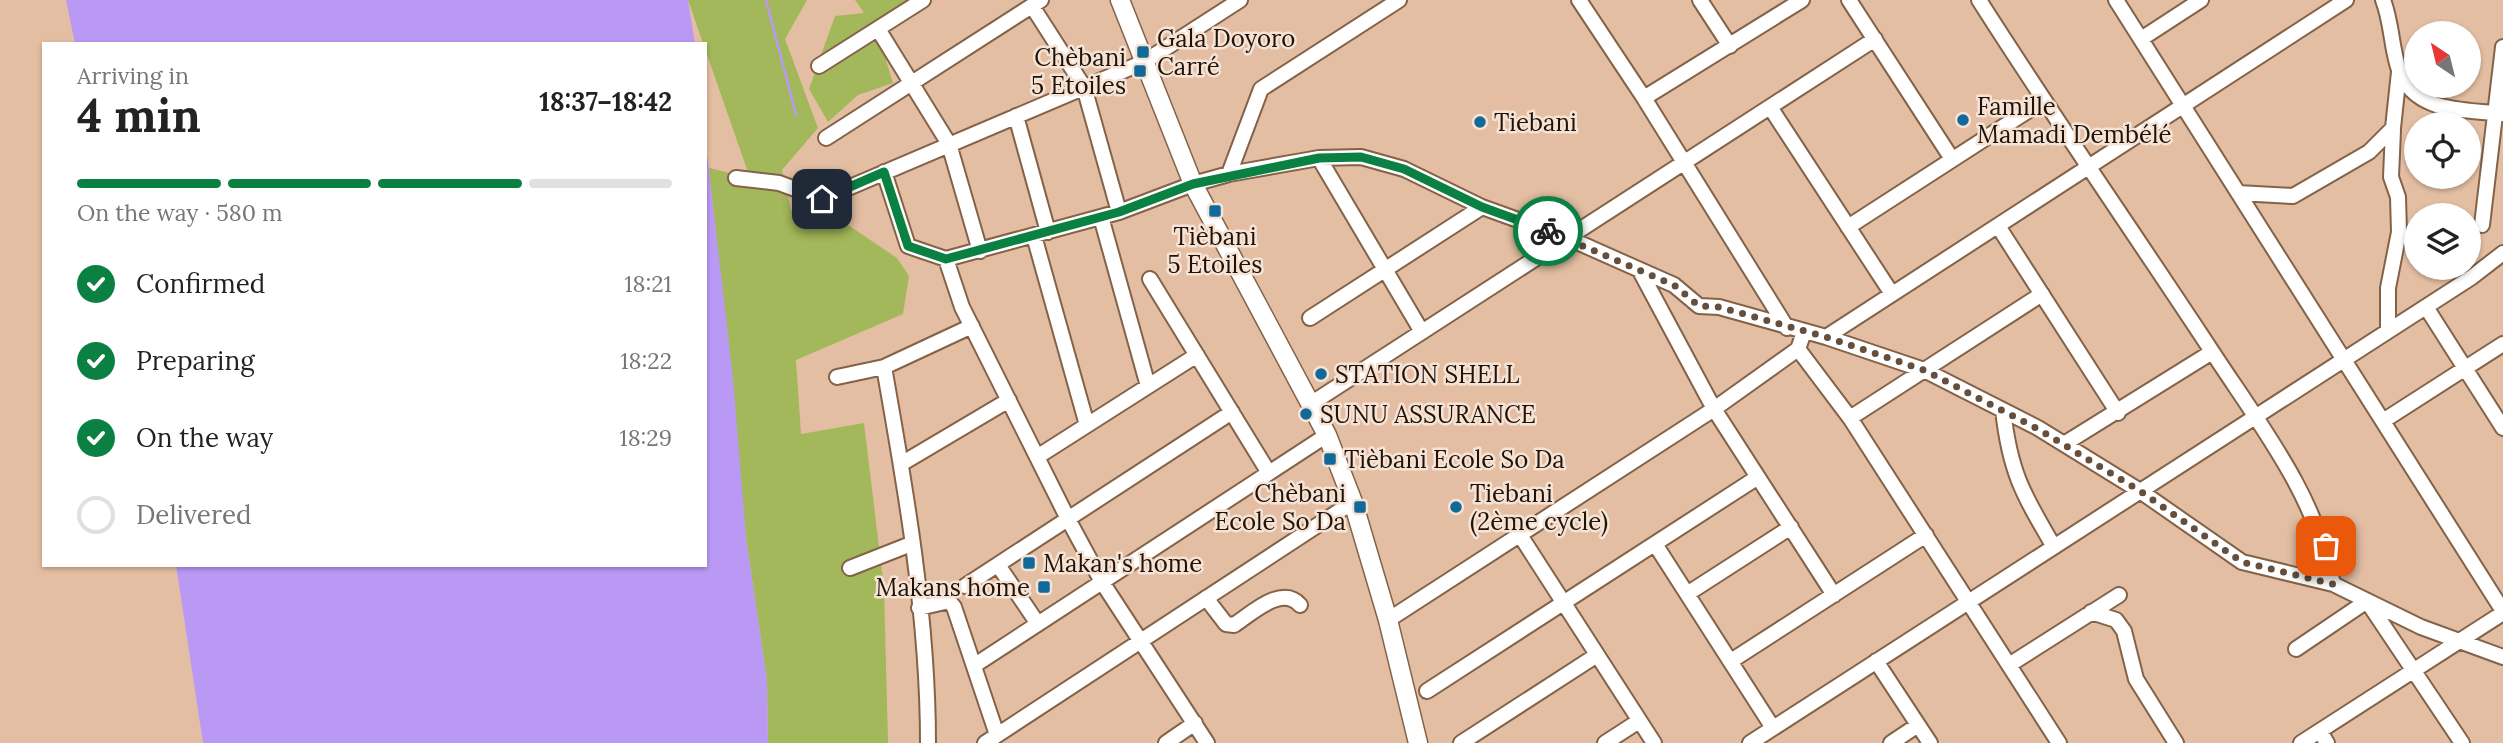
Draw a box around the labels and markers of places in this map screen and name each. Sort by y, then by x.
place label: Gala Doyoro Carré [1157,23,1295,82]
place label: Chèbani 5 Etoiles [1031,42,1126,101]
marker: Gala Doyoro Carré [1135,44,1151,60]
marker: Chèbani 5 Etoiles [1132,63,1148,79]
place label: Famille Mamadi Dembélé [1977,91,2172,150]
place label: Tiebani [1494,107,1577,138]
marker: Famille Mamadi Dembélé [1955,112,1971,128]
marker: Tiebani [1472,114,1488,130]
pin [792,169,852,229]
marker: Tièbani 5 Etoiles [1207,203,1223,219]
place label: Tièbani 5 Etoiles [1168,221,1262,280]
place label: STATION SHELL [1335,359,1520,390]
marker: STATION SHELL [1313,366,1329,382]
place label: SUNU ASSURANCE [1320,399,1536,430]
marker: SUNU ASSURANCE [1298,406,1314,422]
place label: Tièbani Ecole So Da [1344,444,1565,475]
marker: Tièbani Ecole So Da [1322,451,1338,467]
place label: Chèbani Ecole So Da [1214,478,1346,537]
place label: Tiebani (2ème cycle) [1470,478,1608,537]
marker: Chèbani Ecole So Da [1352,499,1368,515]
marker: Tiebani (2ème cycle) [1448,499,1464,515]
pin [2296,516,2356,576]
place label: Makan's home [1043,548,1202,579]
marker: Makan's home [1021,555,1037,571]
place label: Makans home [875,572,1030,603]
marker: Makans home [1036,579,1052,595]

